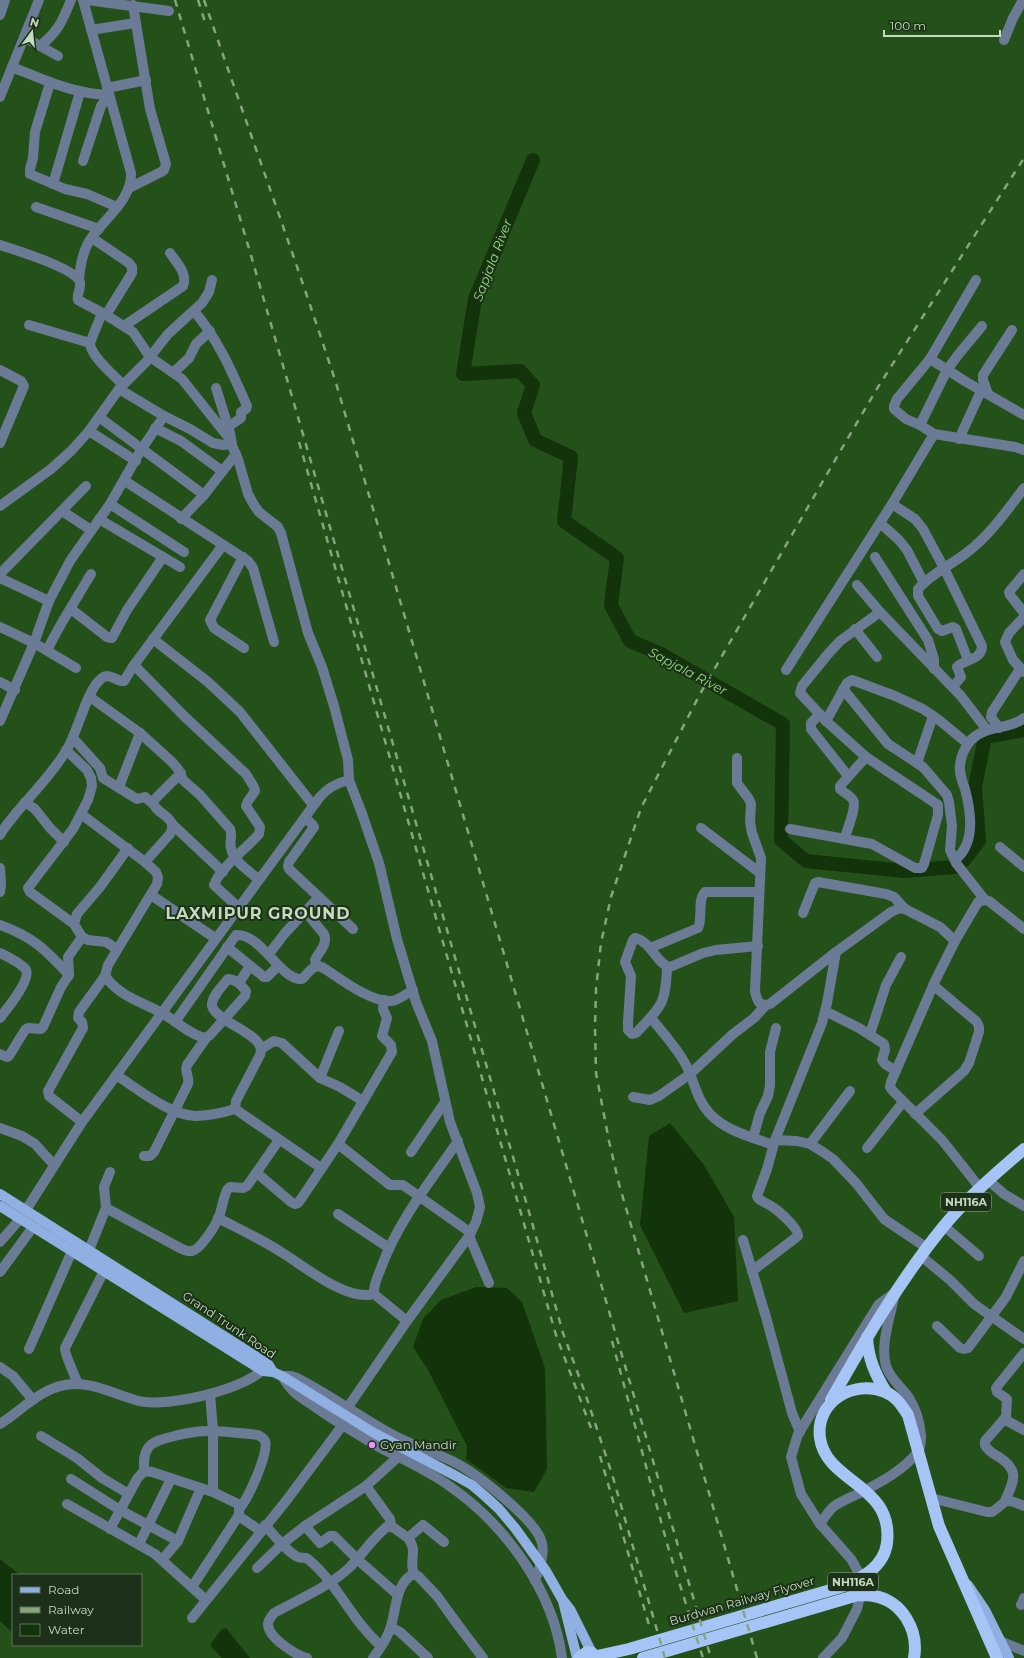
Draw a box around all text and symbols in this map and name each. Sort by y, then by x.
north arrow [12,12,52,52]
scale bar [884,12,1000,38]
text: N [28,14,41,30]
text: 100 m [890,18,926,33]
water label: Sapjala River [469,216,515,303]
water label: Sapjala River [646,644,731,699]
district label: LAXMIPUR GROUND [166,904,350,923]
road number: NH116A [941,1193,991,1211]
street label: Grand Trunk Road [180,1288,279,1361]
place label: Gyan Mandir [380,1437,457,1452]
marker: Gyan Mandir [367,1440,377,1450]
street label: Burdwan Railway Flyover [668,1573,816,1628]
road number: NH116A [828,1573,878,1591]
legend [12,1574,142,1646]
text: Road [48,1582,79,1597]
text: Railway [48,1602,94,1617]
text: Water [48,1622,85,1637]

